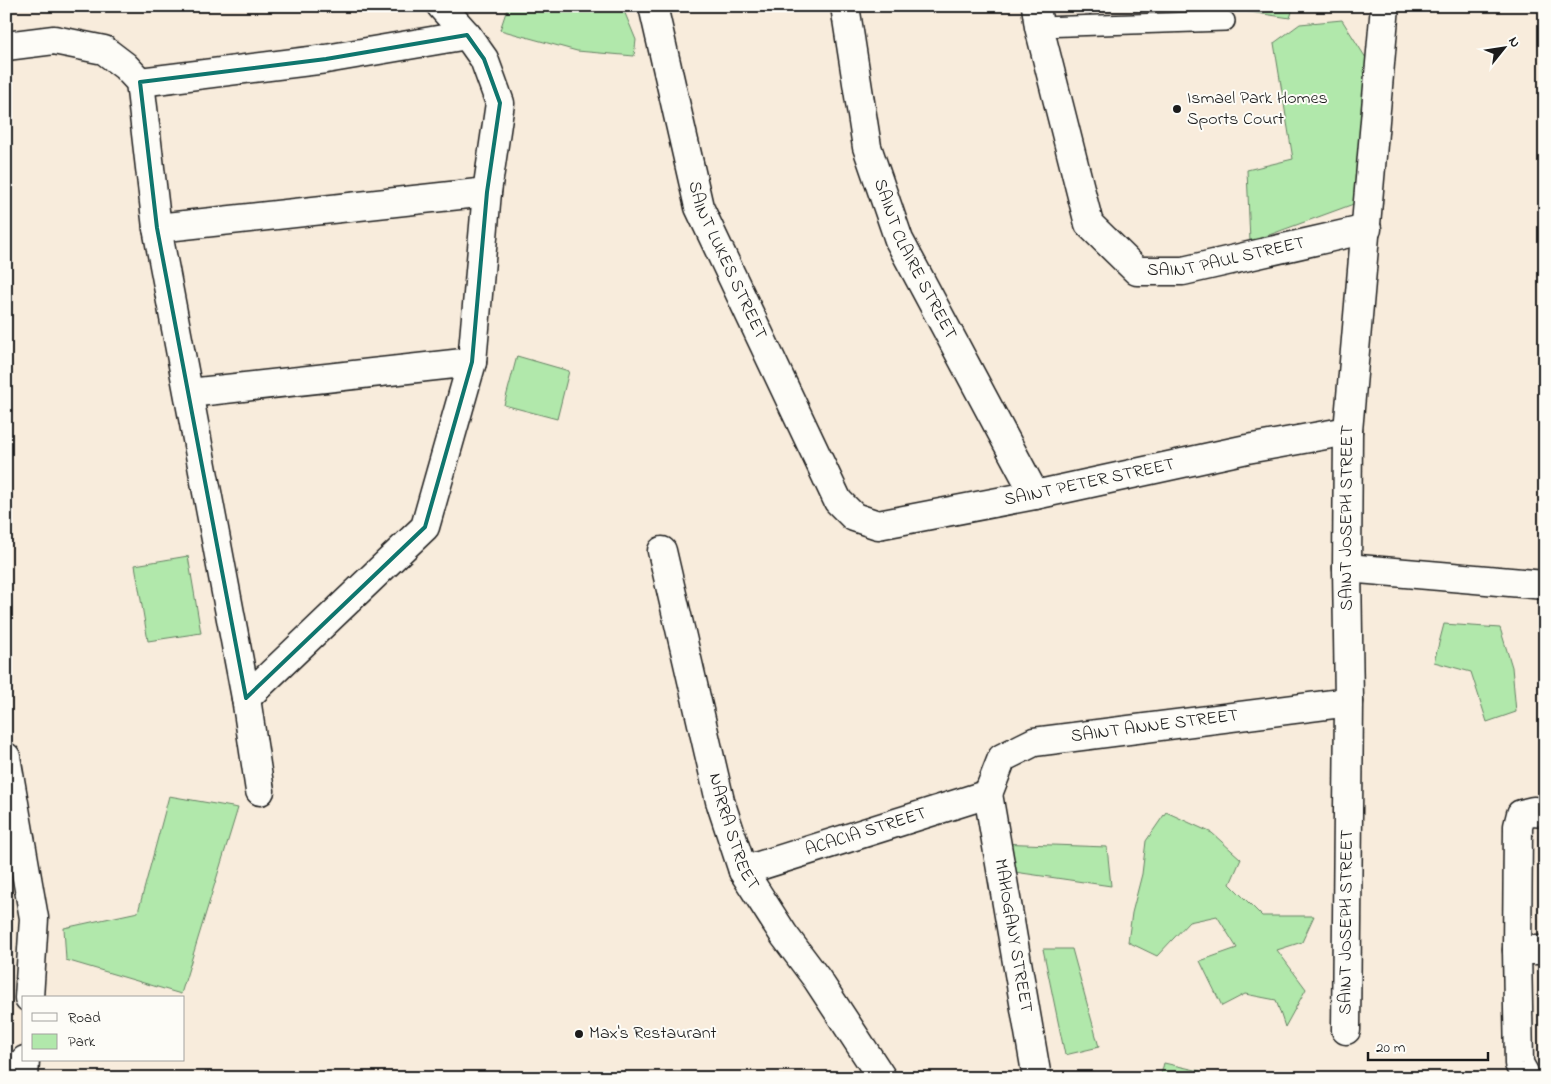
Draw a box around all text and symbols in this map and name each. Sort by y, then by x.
north arrow [1478,22,1528,72]
text: N [1503,33,1525,52]
place label: Ismael Park Homes Sports Court [1187,86,1328,133]
marker: Ismael Park Homes Sports Court [1171,103,1183,115]
street label: SAINT CLAIRE STREET [866,176,963,345]
street label: SAINT LUKES STREET [681,179,773,344]
street label: SAINT PAUL STREET [1147,231,1308,284]
street label: SAINT JOSEPH STREET [1334,424,1361,611]
street label: SAINT PETER STREET [1002,452,1177,514]
street label: SAINT ANNE STREET [1069,703,1240,750]
street label: NARRA STREET [701,771,765,896]
street label: ACACIA STREET [802,801,930,864]
street label: SAINT JOSEPH STREET [1333,829,1361,1015]
street label: MAHOGANY STREET [986,857,1039,1015]
legend [22,996,185,1062]
text: Road [68,1007,101,1029]
place label: Max's Restaurant [589,1021,717,1047]
marker: Max's Restaurant [573,1028,585,1040]
scale bar [1368,1029,1488,1061]
text: Park [68,1031,96,1053]
text: 20 m [1376,1037,1406,1059]

